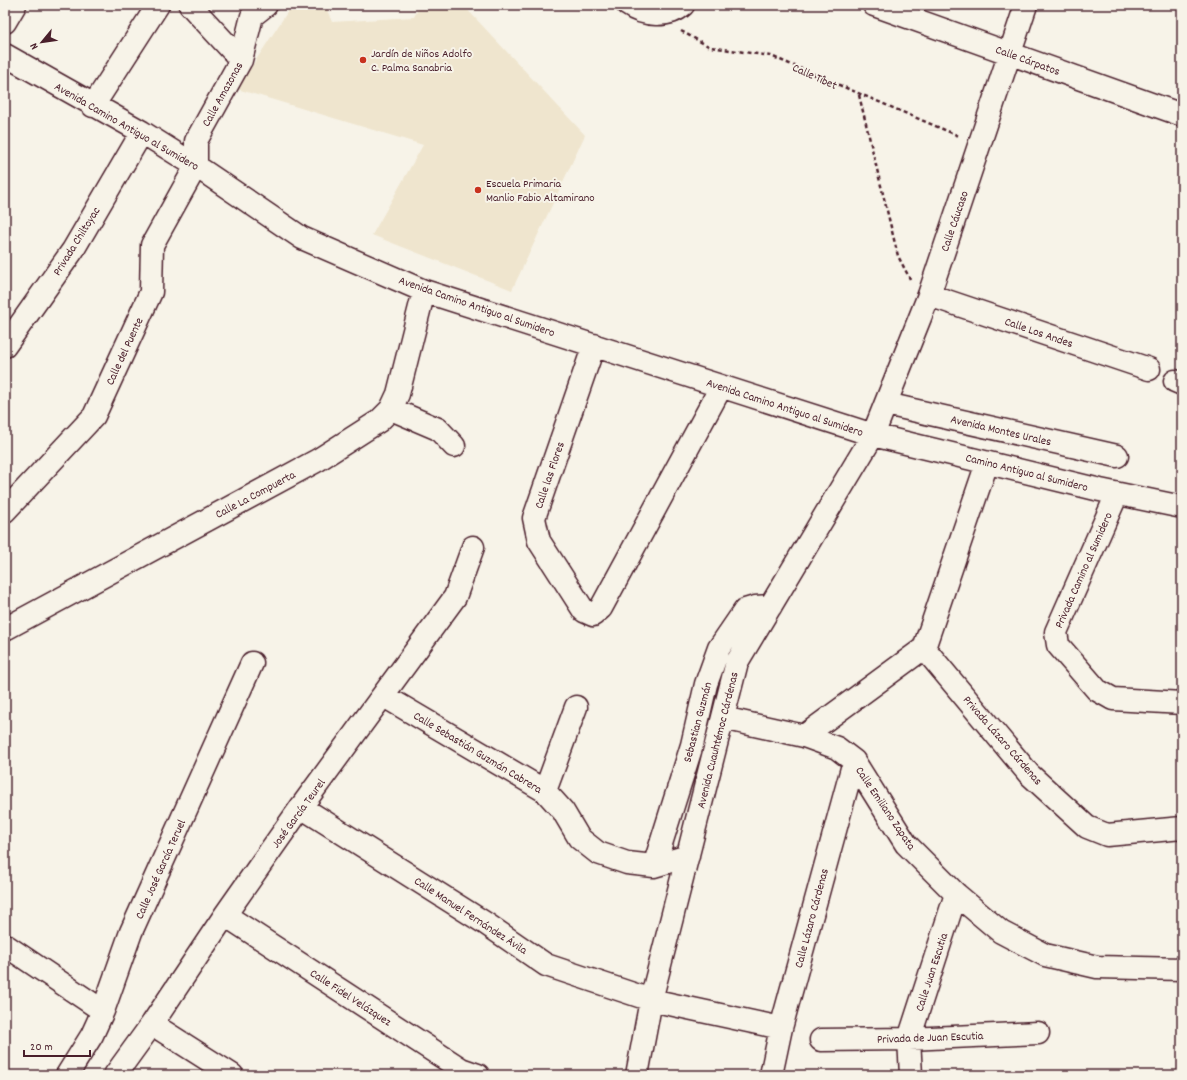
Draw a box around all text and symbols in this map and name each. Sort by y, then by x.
north arrow [22,22,62,62]
text: N [26,39,43,52]
street label: Calle Cárpatos [993,42,1062,81]
place label: Jardín de Niños Adolfo C. Palma Sanabria [371,46,472,77]
marker: Jardín de Niños Adolfo C. Palma Sanabria [358,55,368,65]
street label: Calle Amazonas [198,59,248,130]
street label: Calle Tíbet [789,60,840,95]
street label: Avenida Camino Antiguo al Sumidero [51,79,202,176]
place label: Escuela Primaria Manlio Fabio Altamirano [486,176,595,207]
marker: Escuela Primaria Manlio Fabio Altamirano [473,185,483,195]
street label: Calle Cáucaso [937,189,974,254]
street label: Privada Chiltoyac [49,204,105,279]
street label: Avenida Camino Antiguo al Sumidero [396,273,557,342]
street label: Calle Los Andes [1002,314,1075,353]
street label: Calle del Puente [102,315,148,388]
street label: Avenida Camino Antiguo al Sumidero [704,375,865,442]
street label: Avenida Montes Urales [949,412,1053,451]
street label: Calle las Flores [531,440,570,511]
street label: Camino Antiguo al Sumidero [964,450,1090,497]
street label: Calle La Compuerta [213,467,299,524]
street label: Privada Camino al Sumidero [1051,510,1118,631]
street label: Avenida Cuauhtémoc Cárdenas [693,670,744,810]
street label: Sebastian Guzmán [680,680,717,764]
street label: Privada Lázaro Cárdenas [958,692,1046,790]
street label: Calle Sebastián Guzmán Cabrera [410,708,545,799]
street label: Calle Emiliano Zapata [850,764,919,854]
street label: José García Teurel [268,776,330,852]
street label: Calle José García Teruel [132,817,191,922]
street label: Calle Lázaro Cárdenas [791,867,834,970]
street label: Calle Manuel Fernández Ávila [410,873,530,959]
street label: Calle Juan Escutia [912,931,953,1014]
street label: Calle Fidel Velázquez [306,965,395,1031]
street label: Privada de Juan Escutia [876,1028,984,1049]
scale bar [24,1032,90,1058]
text: 20 m [30,1039,53,1056]

